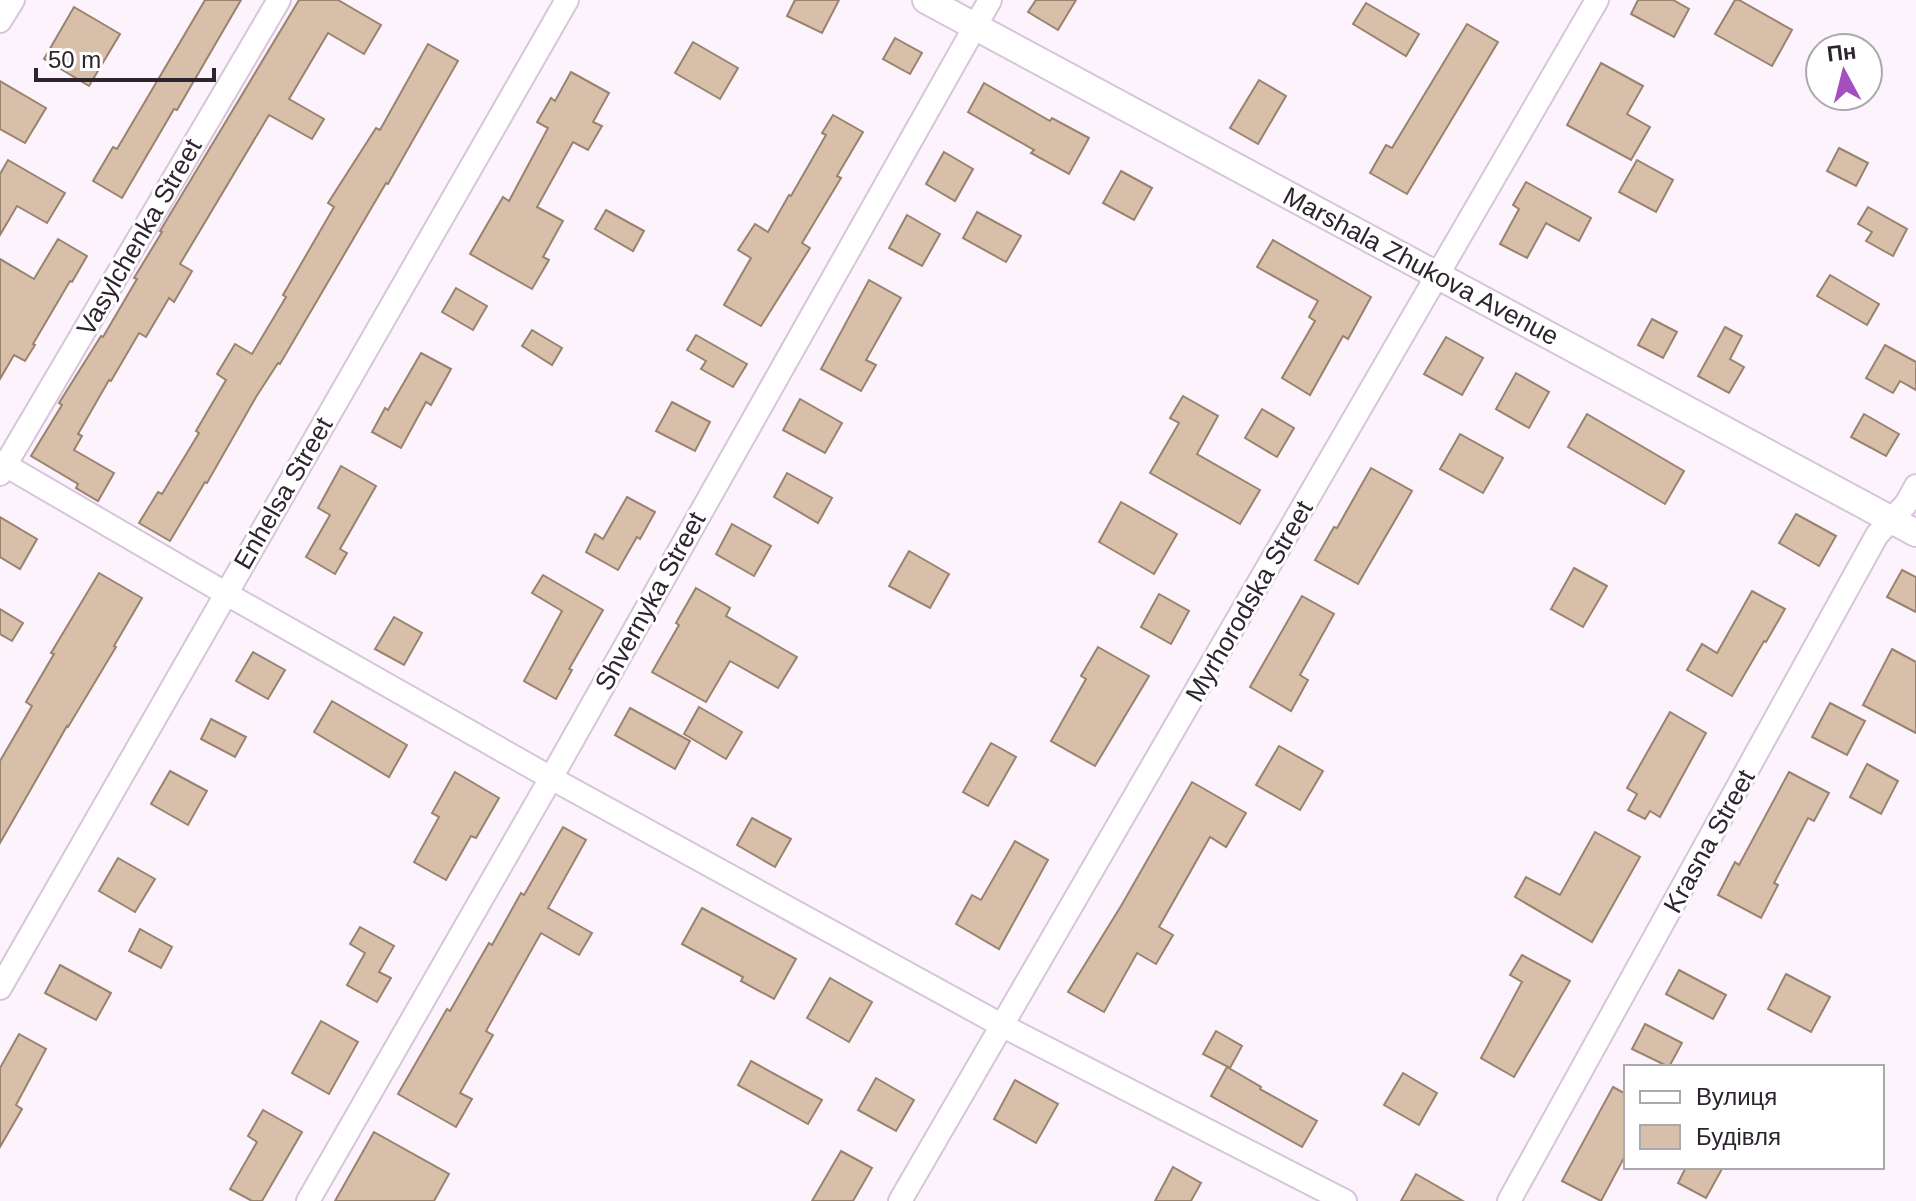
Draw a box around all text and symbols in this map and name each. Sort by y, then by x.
scale bar [36,32,214,82]
north arrow [1804,32,1884,112]
text: Пн [1826,38,1858,67]
text: 50 m [48,46,101,73]
street label: Vasylchenka Street [70,133,208,341]
street label: Marshala Zhukova Avenue [1278,181,1564,351]
street label: Enhelsa Street [227,411,339,574]
street label: Myrhorodska Street [1179,495,1319,707]
street label: Shvernyka Street [589,506,712,695]
street label: Krasna Street [1657,764,1761,918]
legend [1624,1065,1884,1169]
text: Вулиця [1696,1083,1777,1110]
text: Будівля [1696,1123,1781,1150]

